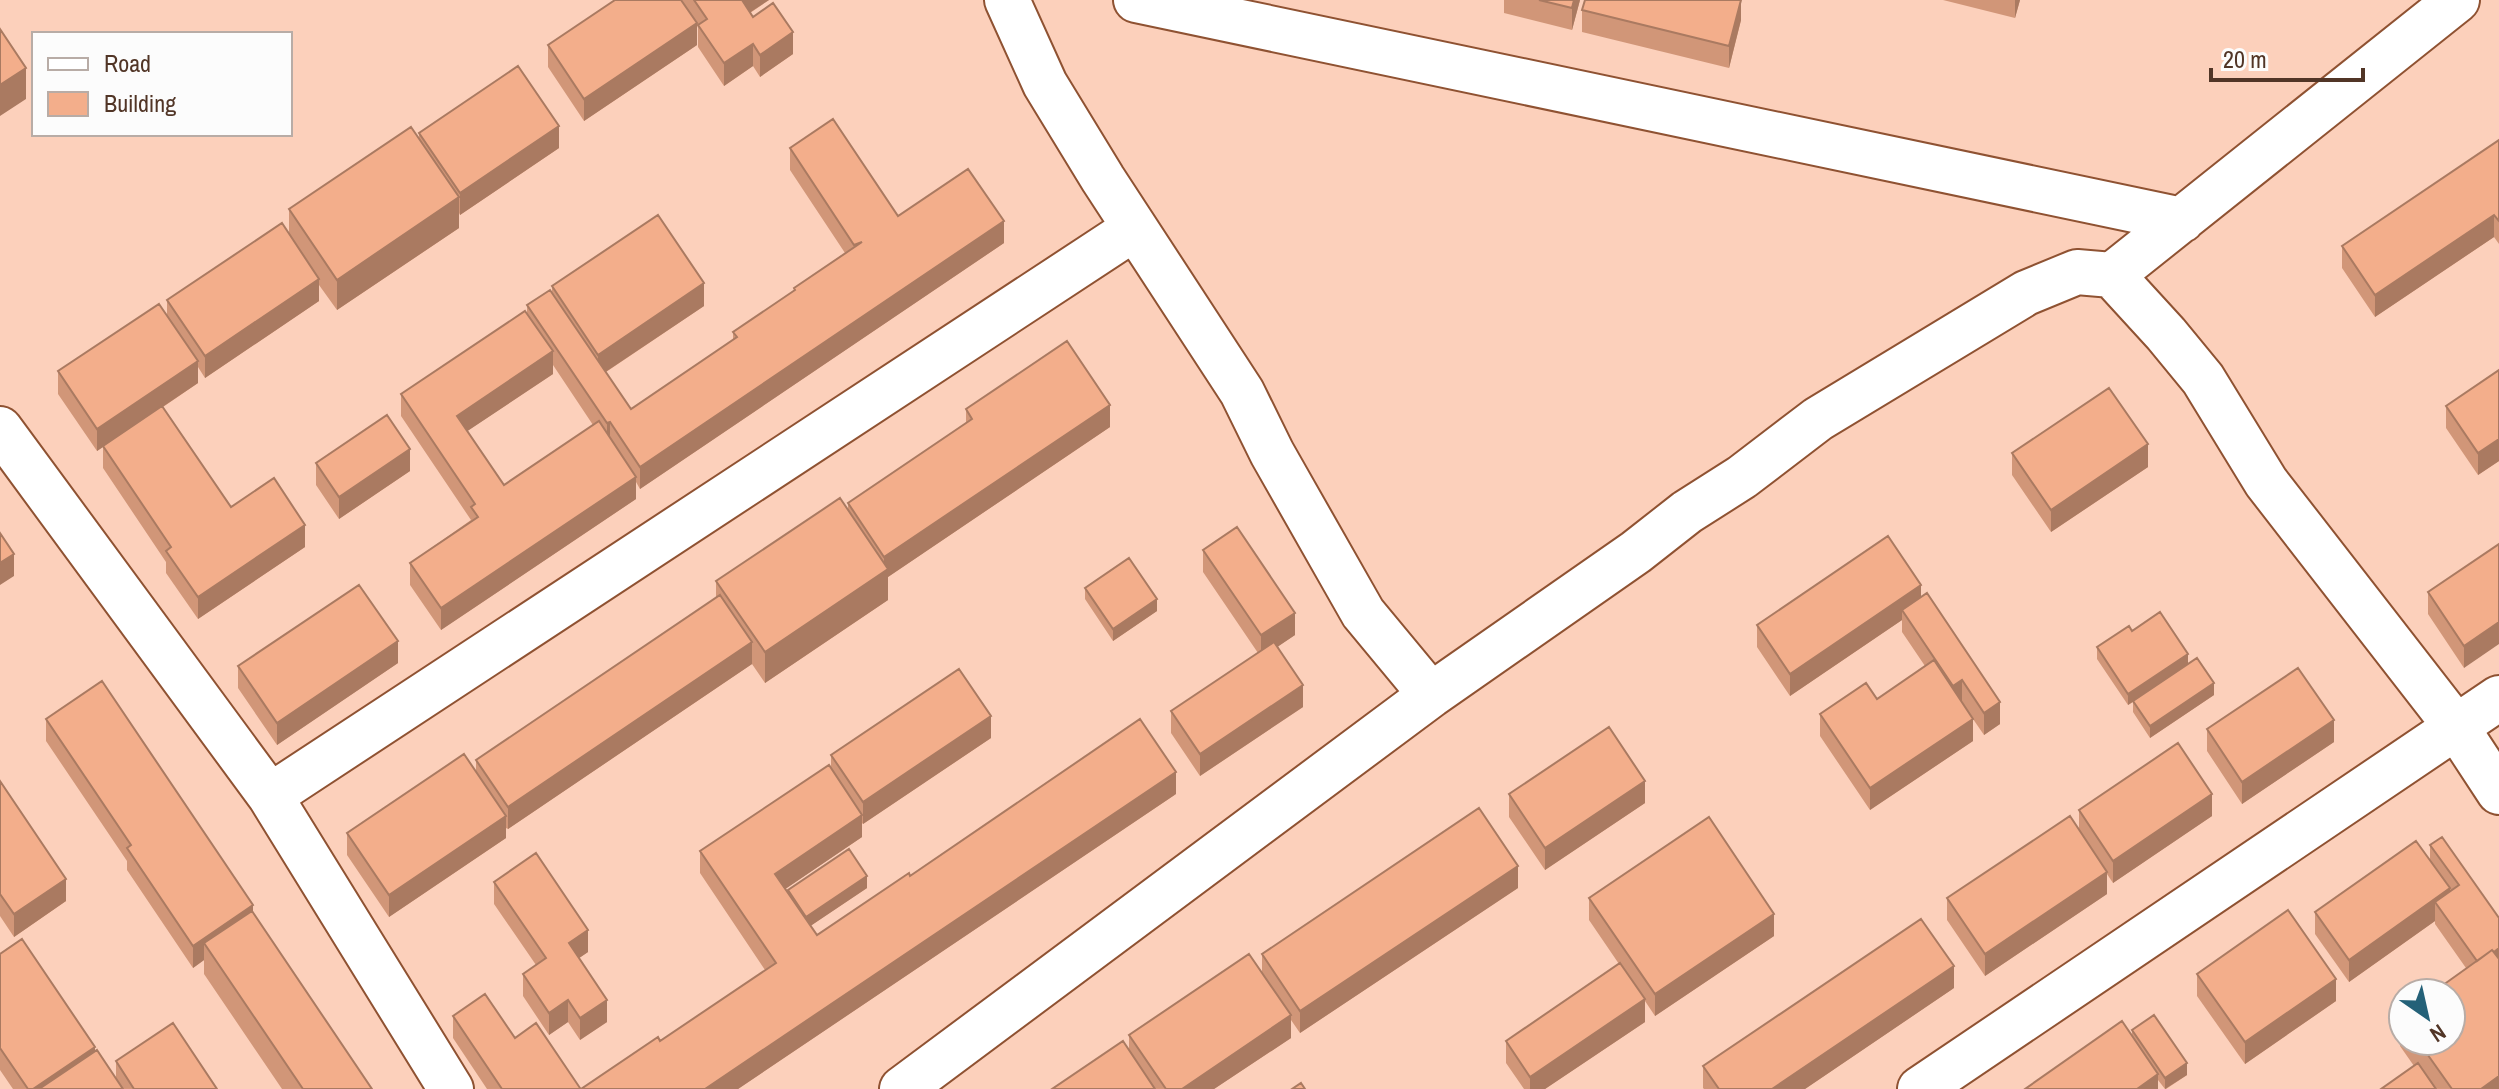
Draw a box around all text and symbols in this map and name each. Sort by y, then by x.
legend [32,32,292,136]
scale bar [2211,32,2363,82]
text: 20 m [2223,43,2267,75]
text: Road [104,47,151,79]
text: Building [104,87,176,119]
north arrow [2387,977,2467,1057]
text: N [2424,1018,2452,1050]

